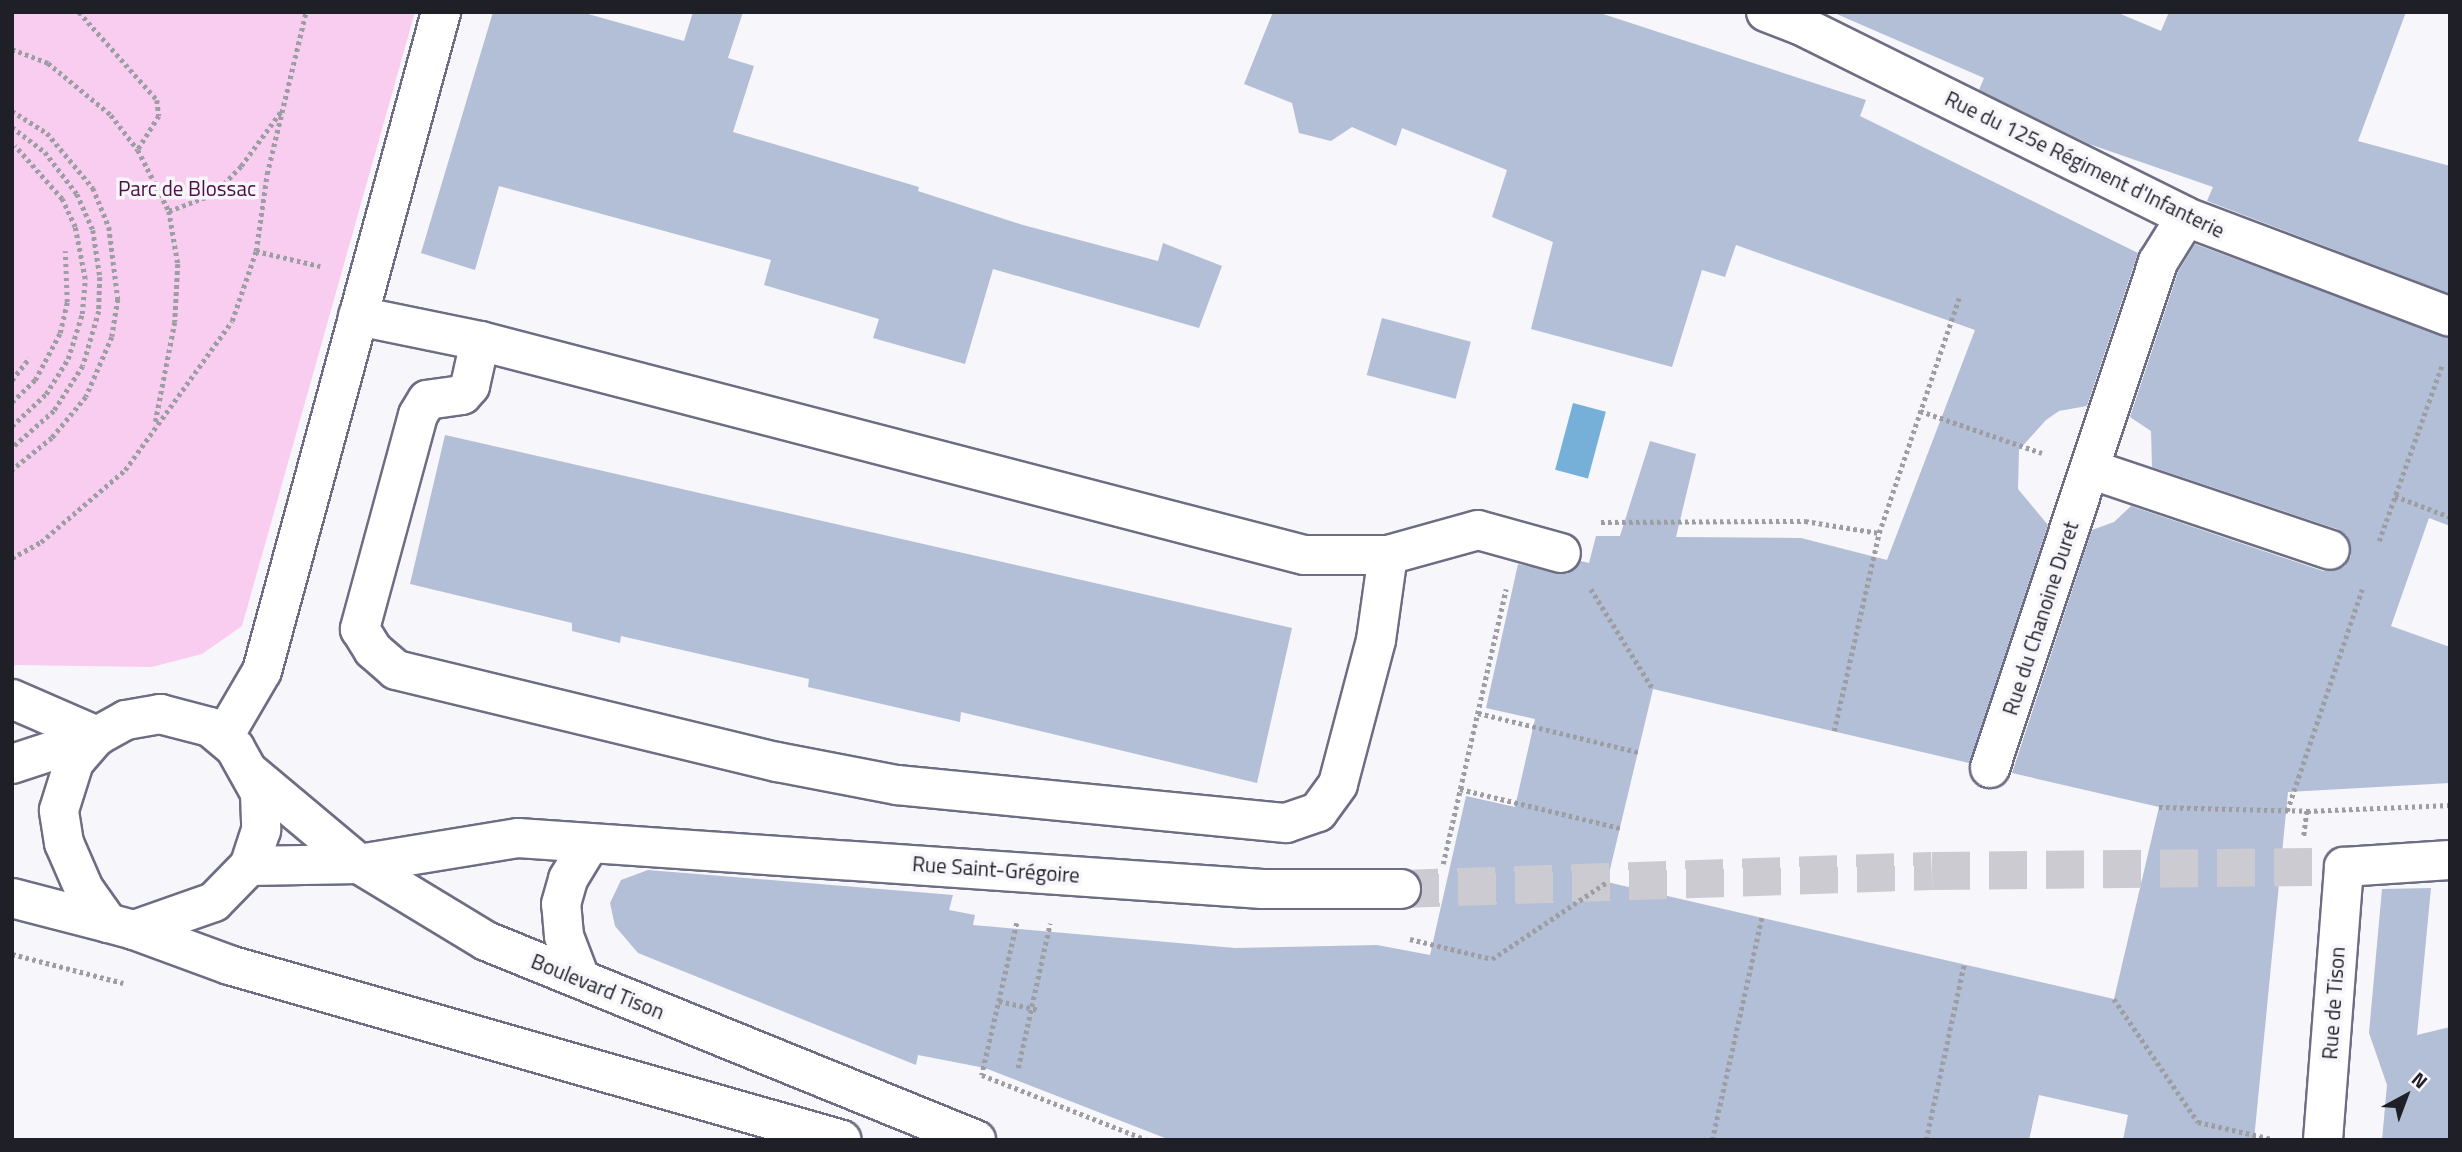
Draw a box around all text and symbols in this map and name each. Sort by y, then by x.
street label: Rue du 125e Régiment d'Infanterie [1941,85,2229,243]
park label: Parc de Blossac [118,175,256,201]
street label: Rue du Chanoine Duret [1997,518,2083,718]
street label: Rue Saint-Grégoire [911,851,1081,887]
street label: Rue de Tison [2316,946,2350,1060]
street label: Boulevard Tison [528,948,668,1024]
north arrow [2371,1061,2441,1131]
text: N [2406,1065,2435,1095]

